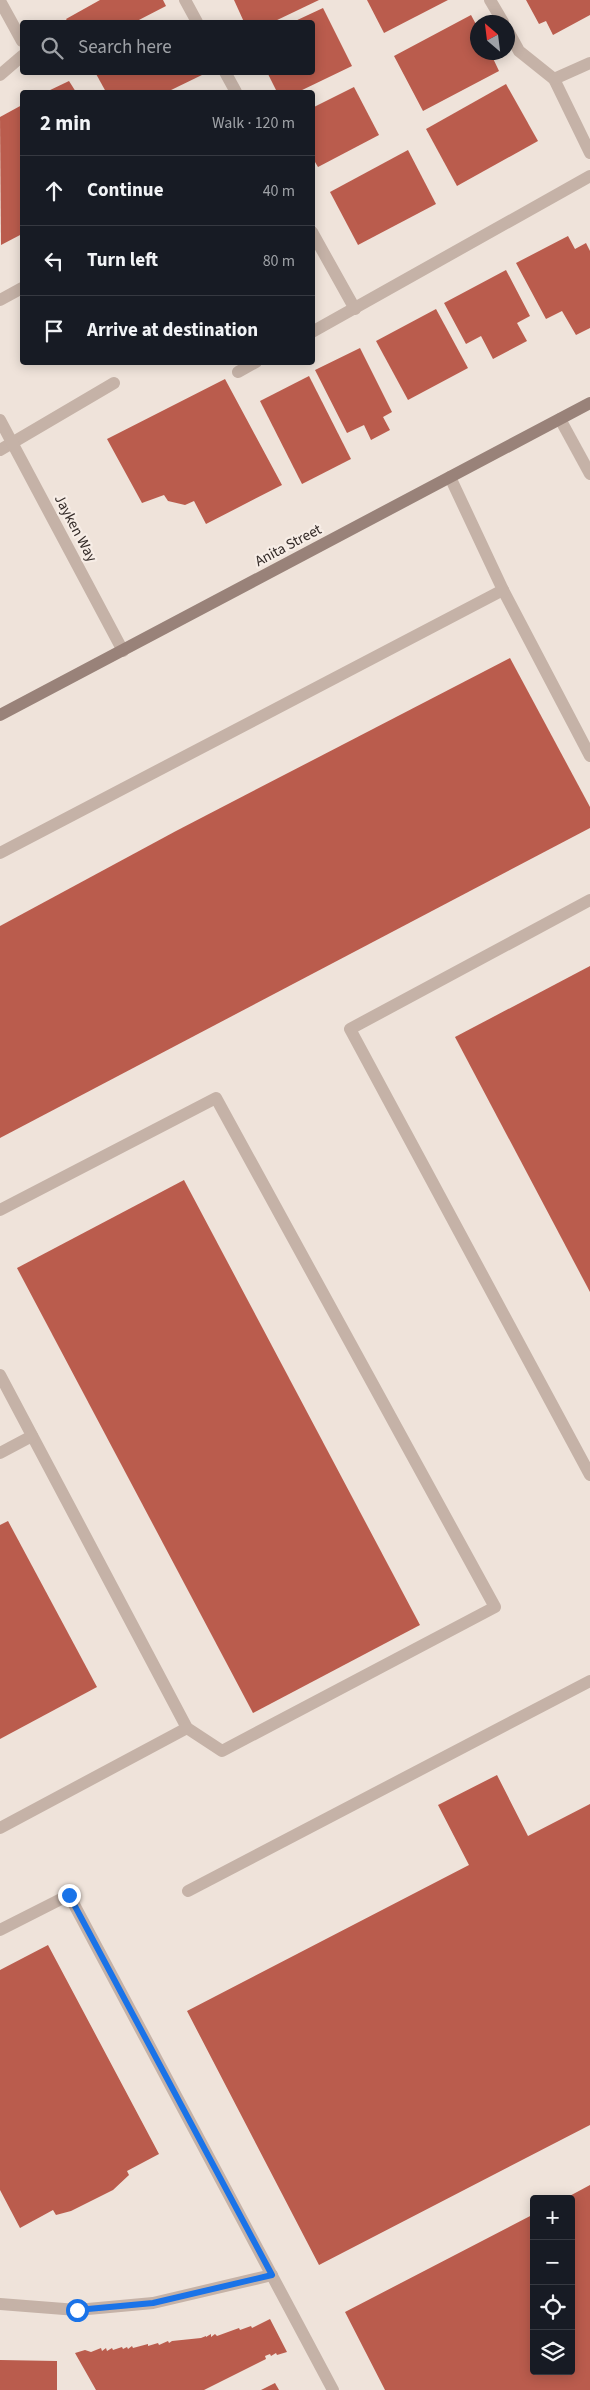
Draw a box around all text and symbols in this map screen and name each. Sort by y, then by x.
north arrow [470,15,515,60]
search box [20,20,315,75]
icon: search [38,34,66,62]
text: Search here [78,34,172,61]
text: 2 min [40,108,91,138]
text: Walk · 120 m [212,112,295,134]
icon: ahead [40,177,68,205]
text: Continue [87,177,164,204]
text: 40 m [263,180,295,202]
icon: left [40,247,68,275]
text: Turn left [87,247,158,274]
text: 80 m [263,250,295,272]
icon: arrive [40,317,68,345]
text: Arrive at destination [87,317,258,344]
street label: Jayken Way [49,491,102,566]
street label: Anita Street [251,519,325,572]
route end [58,1884,81,1907]
map controls [530,2195,575,2375]
button: + [530,2195,575,2240]
button: − [530,2240,575,2285]
button: locate [530,2285,575,2330]
route start [66,2299,89,2322]
button: layers [530,2330,575,2375]

